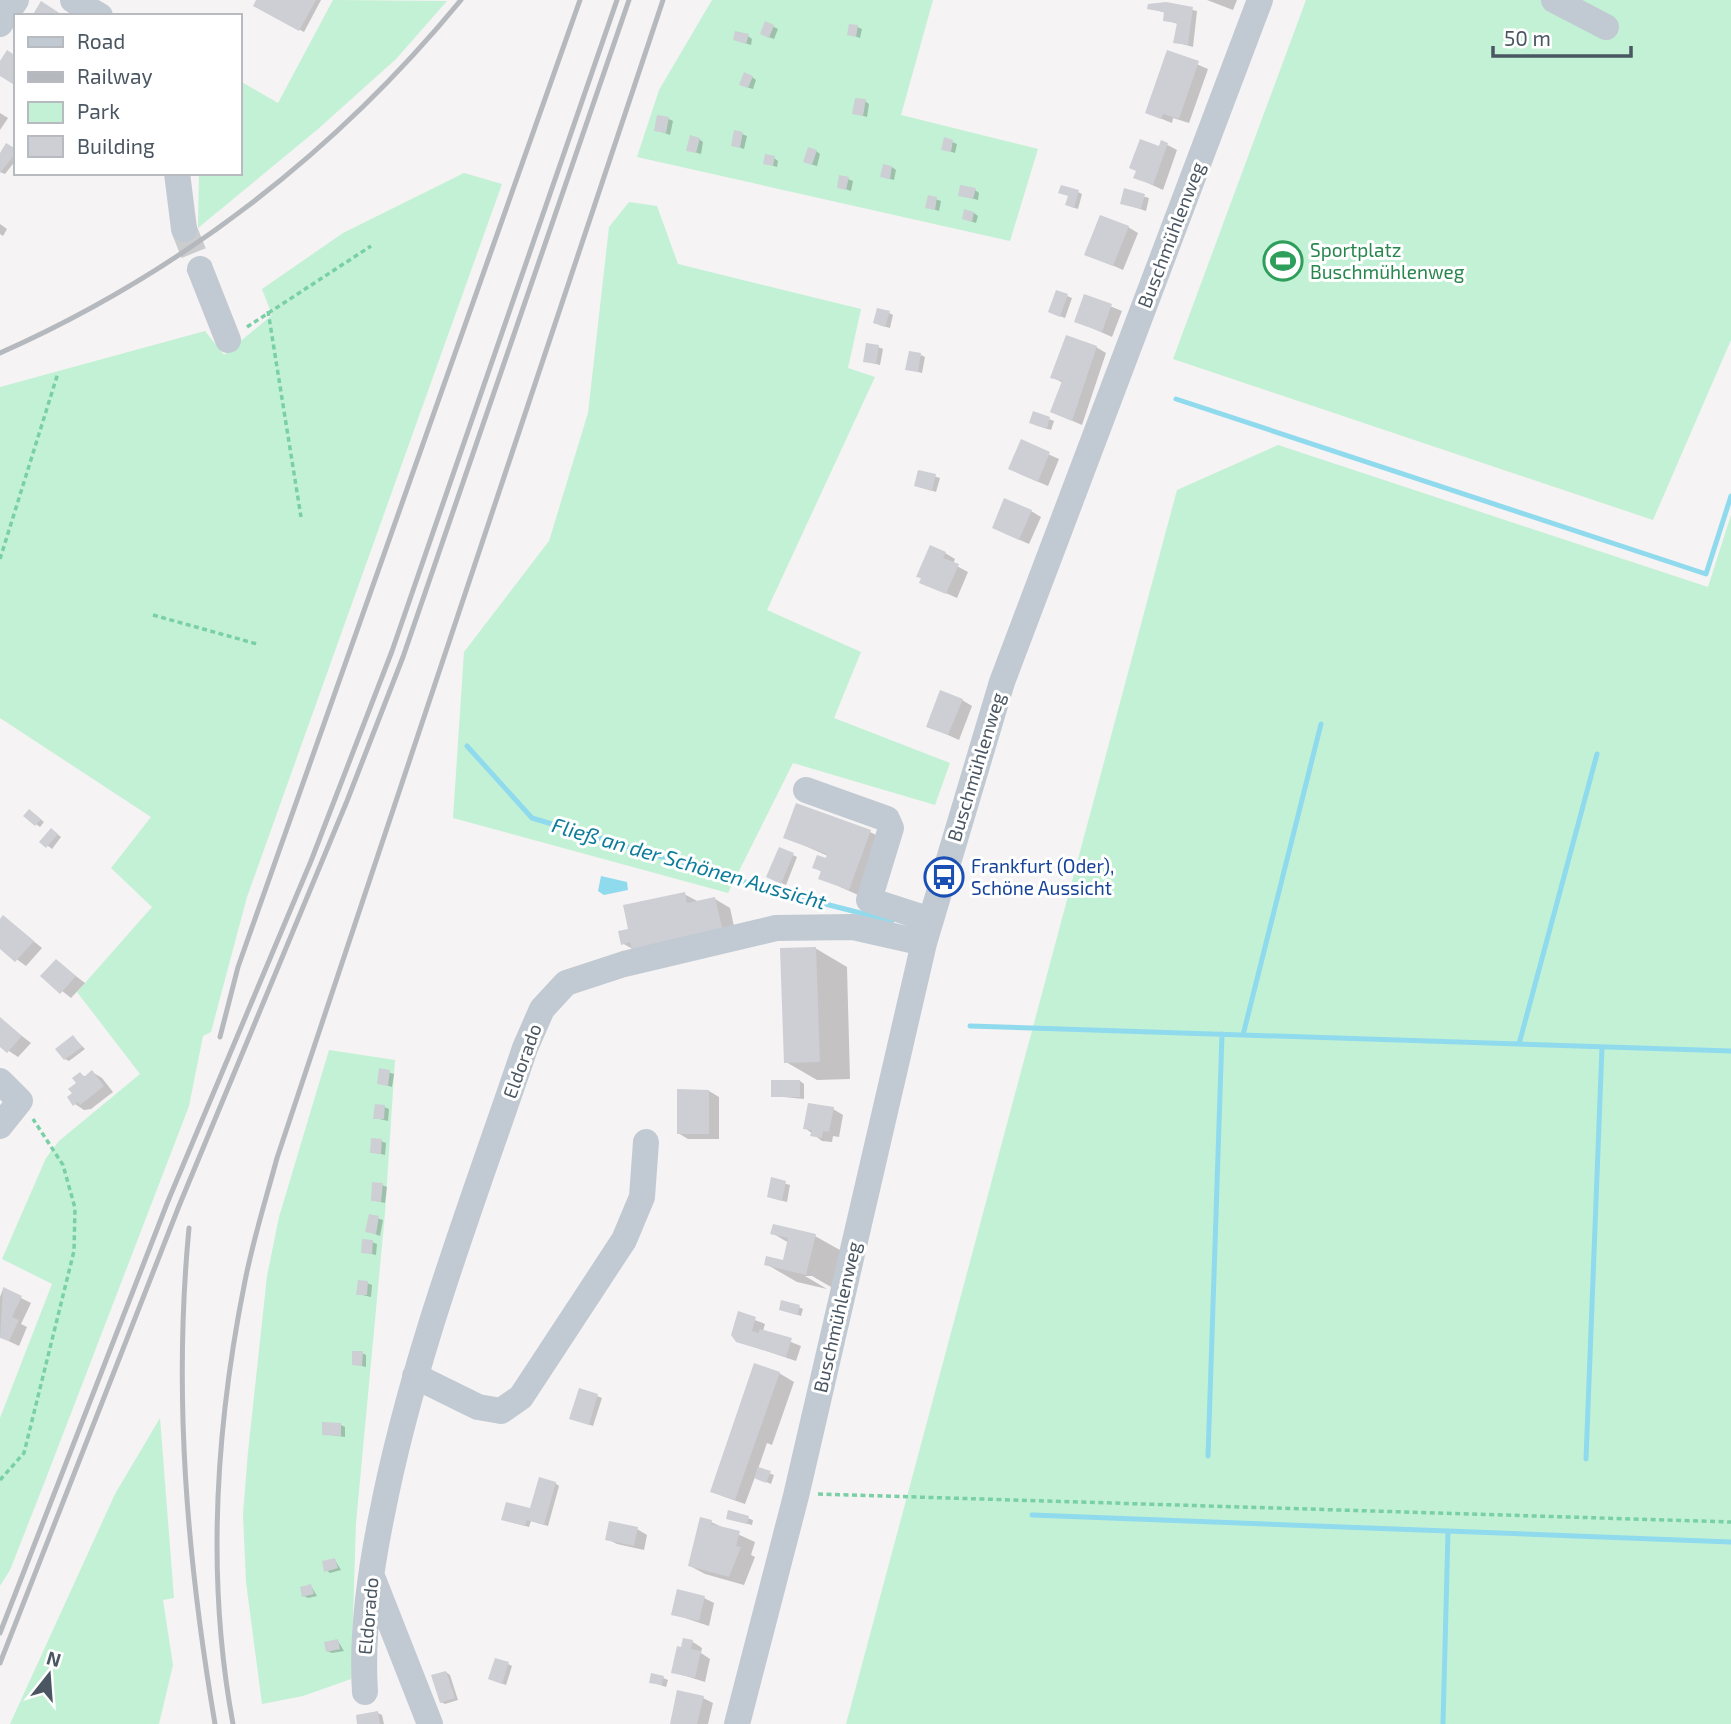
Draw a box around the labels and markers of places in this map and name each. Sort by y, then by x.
place label: Sportplatz Buschmühlenweg [1310,238,1465,283]
sports icon: Sportplatz Buschmühlenweg [1262,240,1304,282]
place label: Frankfurt (Oder), Schöne Aussicht [971,854,1114,899]
bus stop icon: Frankfurt (Oder), Schöne Aussicht [923,856,965,898]

